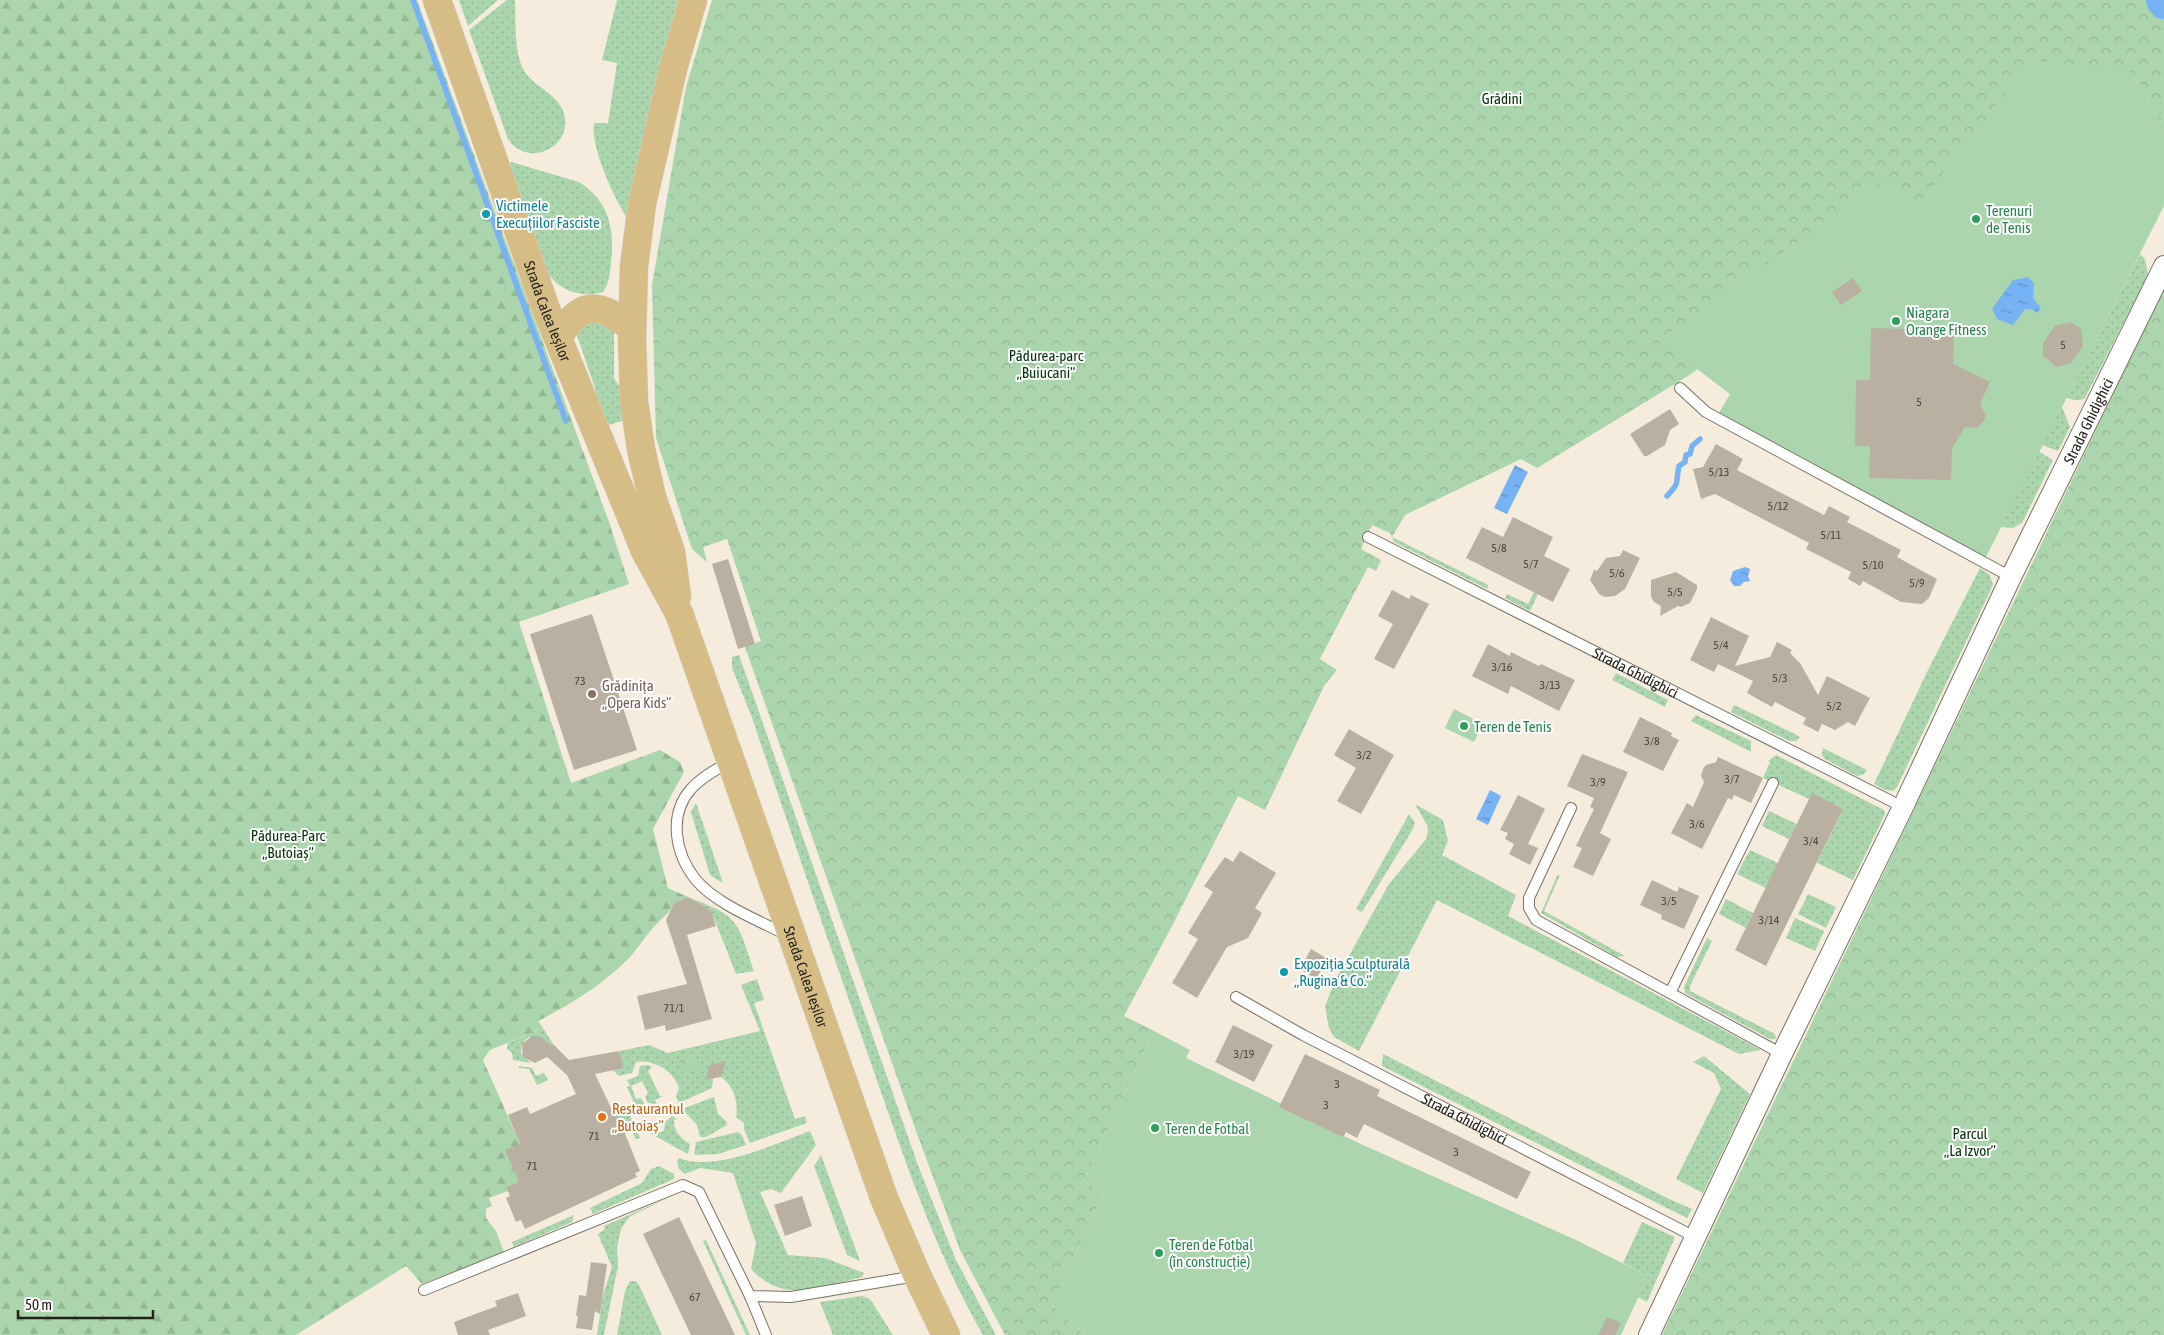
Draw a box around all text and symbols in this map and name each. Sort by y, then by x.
park label: Grădini [1482,90,1522,107]
place label: Victimele Execuțiilor Fasciste [496,197,600,231]
place label: Terenuri de Tenis [1986,202,2032,236]
marker: Victimele Execuțiilor Fasciste [480,208,492,220]
marker: Terenuri de Tenis [1970,213,1982,225]
street label: Strada Calea Ieșilor [521,258,575,364]
place label: Niagara Orange Fitness [1906,304,1987,338]
marker: Niagara Orange Fitness [1890,315,1902,327]
house number: 5 [2060,338,2066,352]
park label: Pădurea-parc „Buiucani” [1009,347,1084,381]
street label: Strada Ghidighici [2060,375,2116,467]
house number: 5 [1916,395,1922,409]
house number: 5/13 [1709,465,1729,479]
house number: 5/12 [1768,499,1788,513]
house number: 5/11 [1821,528,1842,542]
house number: 5/8 [1491,541,1507,555]
house number: 5/7 [1523,557,1539,571]
house number: 5/10 [1863,558,1884,572]
house number: 5/6 [1609,566,1625,580]
house number: 5/9 [1909,576,1925,590]
house number: 5/5 [1667,585,1683,599]
house number: 5/4 [1713,638,1729,652]
street label: Strada Ghidighici [1590,644,1681,701]
house number: 3/16 [1492,660,1513,674]
house number: 5/3 [1772,671,1788,685]
house number: 73 [574,674,586,688]
place label: Grădinița „Opera Kids” [602,677,671,711]
house number: 3/13 [1540,678,1560,692]
marker: Grădinița „Opera Kids” [586,688,598,700]
house number: 5/2 [1826,699,1842,713]
place label: Teren de Tenis [1474,718,1552,735]
marker: Teren de Tenis [1458,720,1470,732]
house number: 3/8 [1644,734,1660,748]
house number: 3/2 [1356,748,1372,762]
house number: 3/7 [1724,772,1740,786]
house number: 3/9 [1590,775,1606,789]
house number: 3/6 [1689,817,1705,831]
park label: Pădurea-Parc „Butoiaș” [251,827,326,861]
house number: 3/4 [1803,834,1819,848]
house number: 3/5 [1661,894,1677,908]
house number: 3/14 [1759,913,1780,927]
street label: Strada Calea Ieșilor [781,924,832,1030]
place label: Expoziția Sculpturală „Rugina & Co.” [1294,955,1410,989]
marker: Expoziția Sculpturală „Rugina & Co.” [1278,966,1290,978]
house number: 71/1 [664,1001,685,1015]
house number: 3/19 [1234,1047,1255,1061]
house number: 3 [1334,1077,1340,1091]
street label: Strada Ghidighici [1419,1089,1510,1147]
house number: 3 [1323,1098,1329,1112]
place label: Restaurantul „Butoiaș” [612,1100,684,1134]
marker: Restaurantul „Butoiaș” [596,1111,608,1123]
place label: Teren de Fotbal [1165,1120,1249,1137]
marker: Teren de Fotbal [1149,1122,1161,1134]
park label: Parcul „La Izvor” [1944,1125,1996,1159]
house number: 71 [588,1129,600,1143]
house number: 3 [1453,1145,1459,1159]
house number: 71 [526,1159,538,1173]
place label: Teren de Fotbal (în construcție) [1169,1236,1253,1270]
marker: Teren de Fotbal (în construcție) [1153,1247,1165,1259]
scale bar [18,1288,152,1320]
house number: 67 [689,1290,701,1304]
text: 50 m [25,1296,52,1313]

